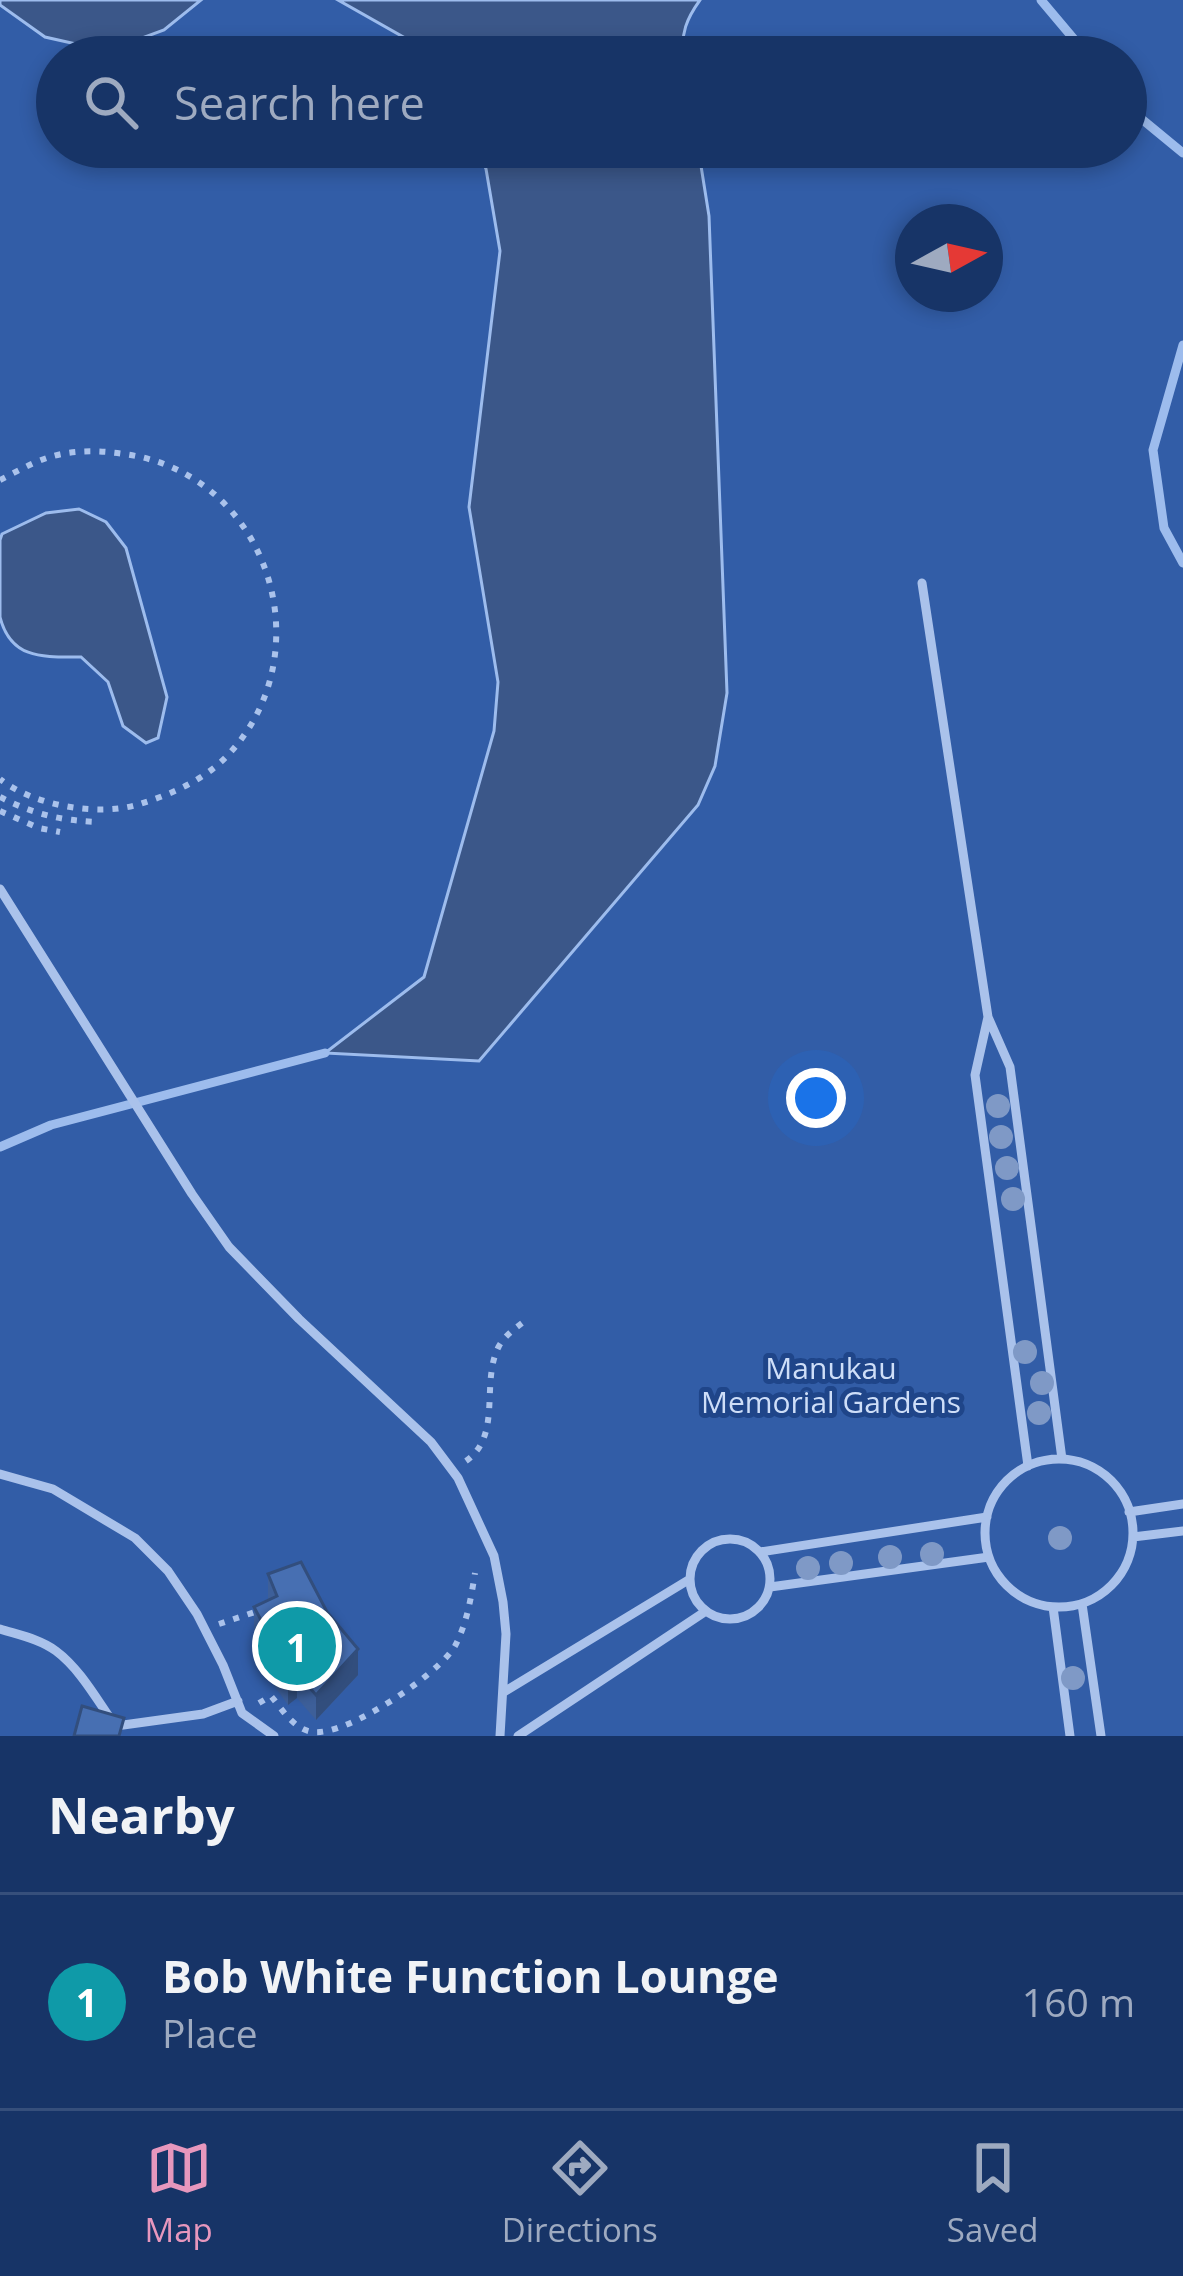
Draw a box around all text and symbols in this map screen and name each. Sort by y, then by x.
search box [36,36,1147,168]
icon: search [78,69,144,135]
text: Search here [174,72,425,133]
north arrow [895,204,1003,312]
your location [786,1068,846,1128]
park label: Manukau Memorial Gardens [701,1347,961,1422]
pin: 1 [258,1601,336,1691]
text: Nearby [48,1779,235,1849]
text: Bob White Function Lounge [162,1945,779,2006]
text: 1 [76,1975,98,2028]
text: 160 m [1022,1975,1135,2028]
text: Place [162,2006,258,2059]
tab: Map [145,2135,213,2252]
tab: Directions [502,2135,658,2252]
tab: Saved [947,2135,1038,2252]

